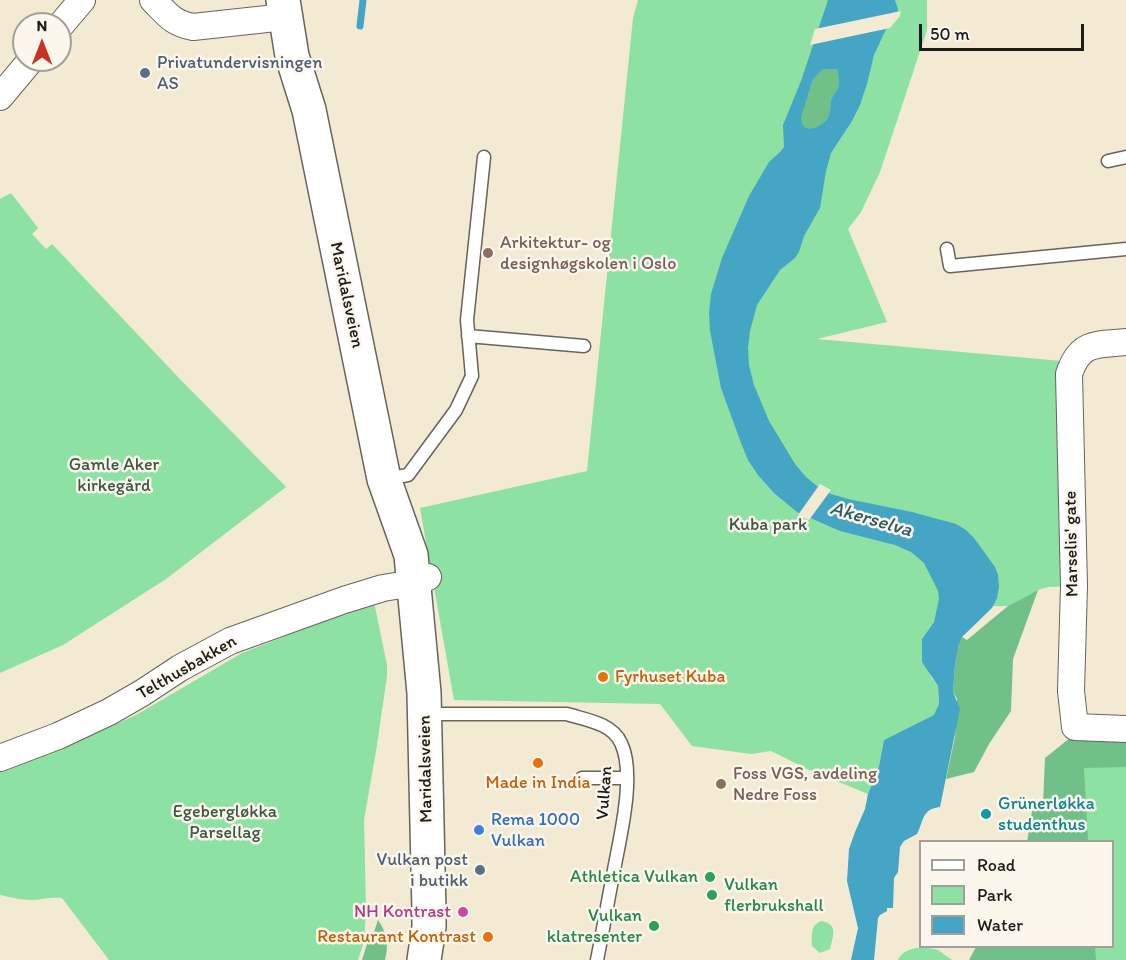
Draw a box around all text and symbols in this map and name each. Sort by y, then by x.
north arrow [12,12,72,72]
scale bar [922,12,1087,50]
text: N [37,16,47,35]
text: 50 m [930,23,970,45]
place label: Privatundervisningen AS [157,52,322,94]
marker: Privatundervisningen AS [138,66,152,80]
place label: Arkitektur- og designhøgskolen i Oslo [500,232,676,274]
street label: Maridalsveien [324,240,368,350]
marker: Arkitektur- og designhøgskolen i Oslo [481,246,495,260]
park label: Gamle Aker kirkegård [69,454,159,496]
street label: Marselis' gate [1060,491,1084,597]
water label: Akerselva [827,497,915,543]
park label: Kuba park [729,514,807,536]
street label: Telthusbakken [133,631,241,705]
place label: Fyrhuset Kuba [615,666,725,688]
marker: Fyrhuset Kuba [596,670,610,684]
street label: Maridalsveien [414,715,438,823]
marker: Made in India [531,756,545,770]
place label: Foss VGS, avdeling Nedre Foss [733,763,877,806]
street label: Vulkan [592,765,618,821]
place label: Made in India [486,772,590,794]
marker: Foss VGS, avdeling Nedre Foss [714,777,728,791]
place label: Grünerløkka studenthus [998,793,1094,836]
park label: Egebergløkka Parsellag [173,801,277,844]
marker: Grünerløkka studenthus [979,807,993,821]
place label: Rema 1000 Vulkan [491,809,580,852]
marker: Rema 1000 Vulkan [472,823,486,837]
legend [919,840,1114,948]
place label: Vulkan post i butikk [377,849,468,892]
text: Road [977,854,1016,876]
marker: Vulkan post i butikk [473,863,487,877]
place label: Athletica Vulkan [570,866,698,888]
marker: Athletica Vulkan [703,870,717,884]
place label: Vulkan flerbrukshall [724,874,824,916]
text: Park [977,884,1012,906]
marker: Vulkan flerbrukshall [705,888,719,902]
place label: NH Kontrast [354,901,451,923]
marker: NH Kontrast [456,905,470,919]
place label: Vulkan klatresenter [547,905,642,948]
text: Water [977,914,1023,936]
marker: Vulkan klatresenter [647,919,661,933]
place label: Restaurant Kontrast [317,926,476,948]
marker: Restaurant Kontrast [481,930,495,944]

